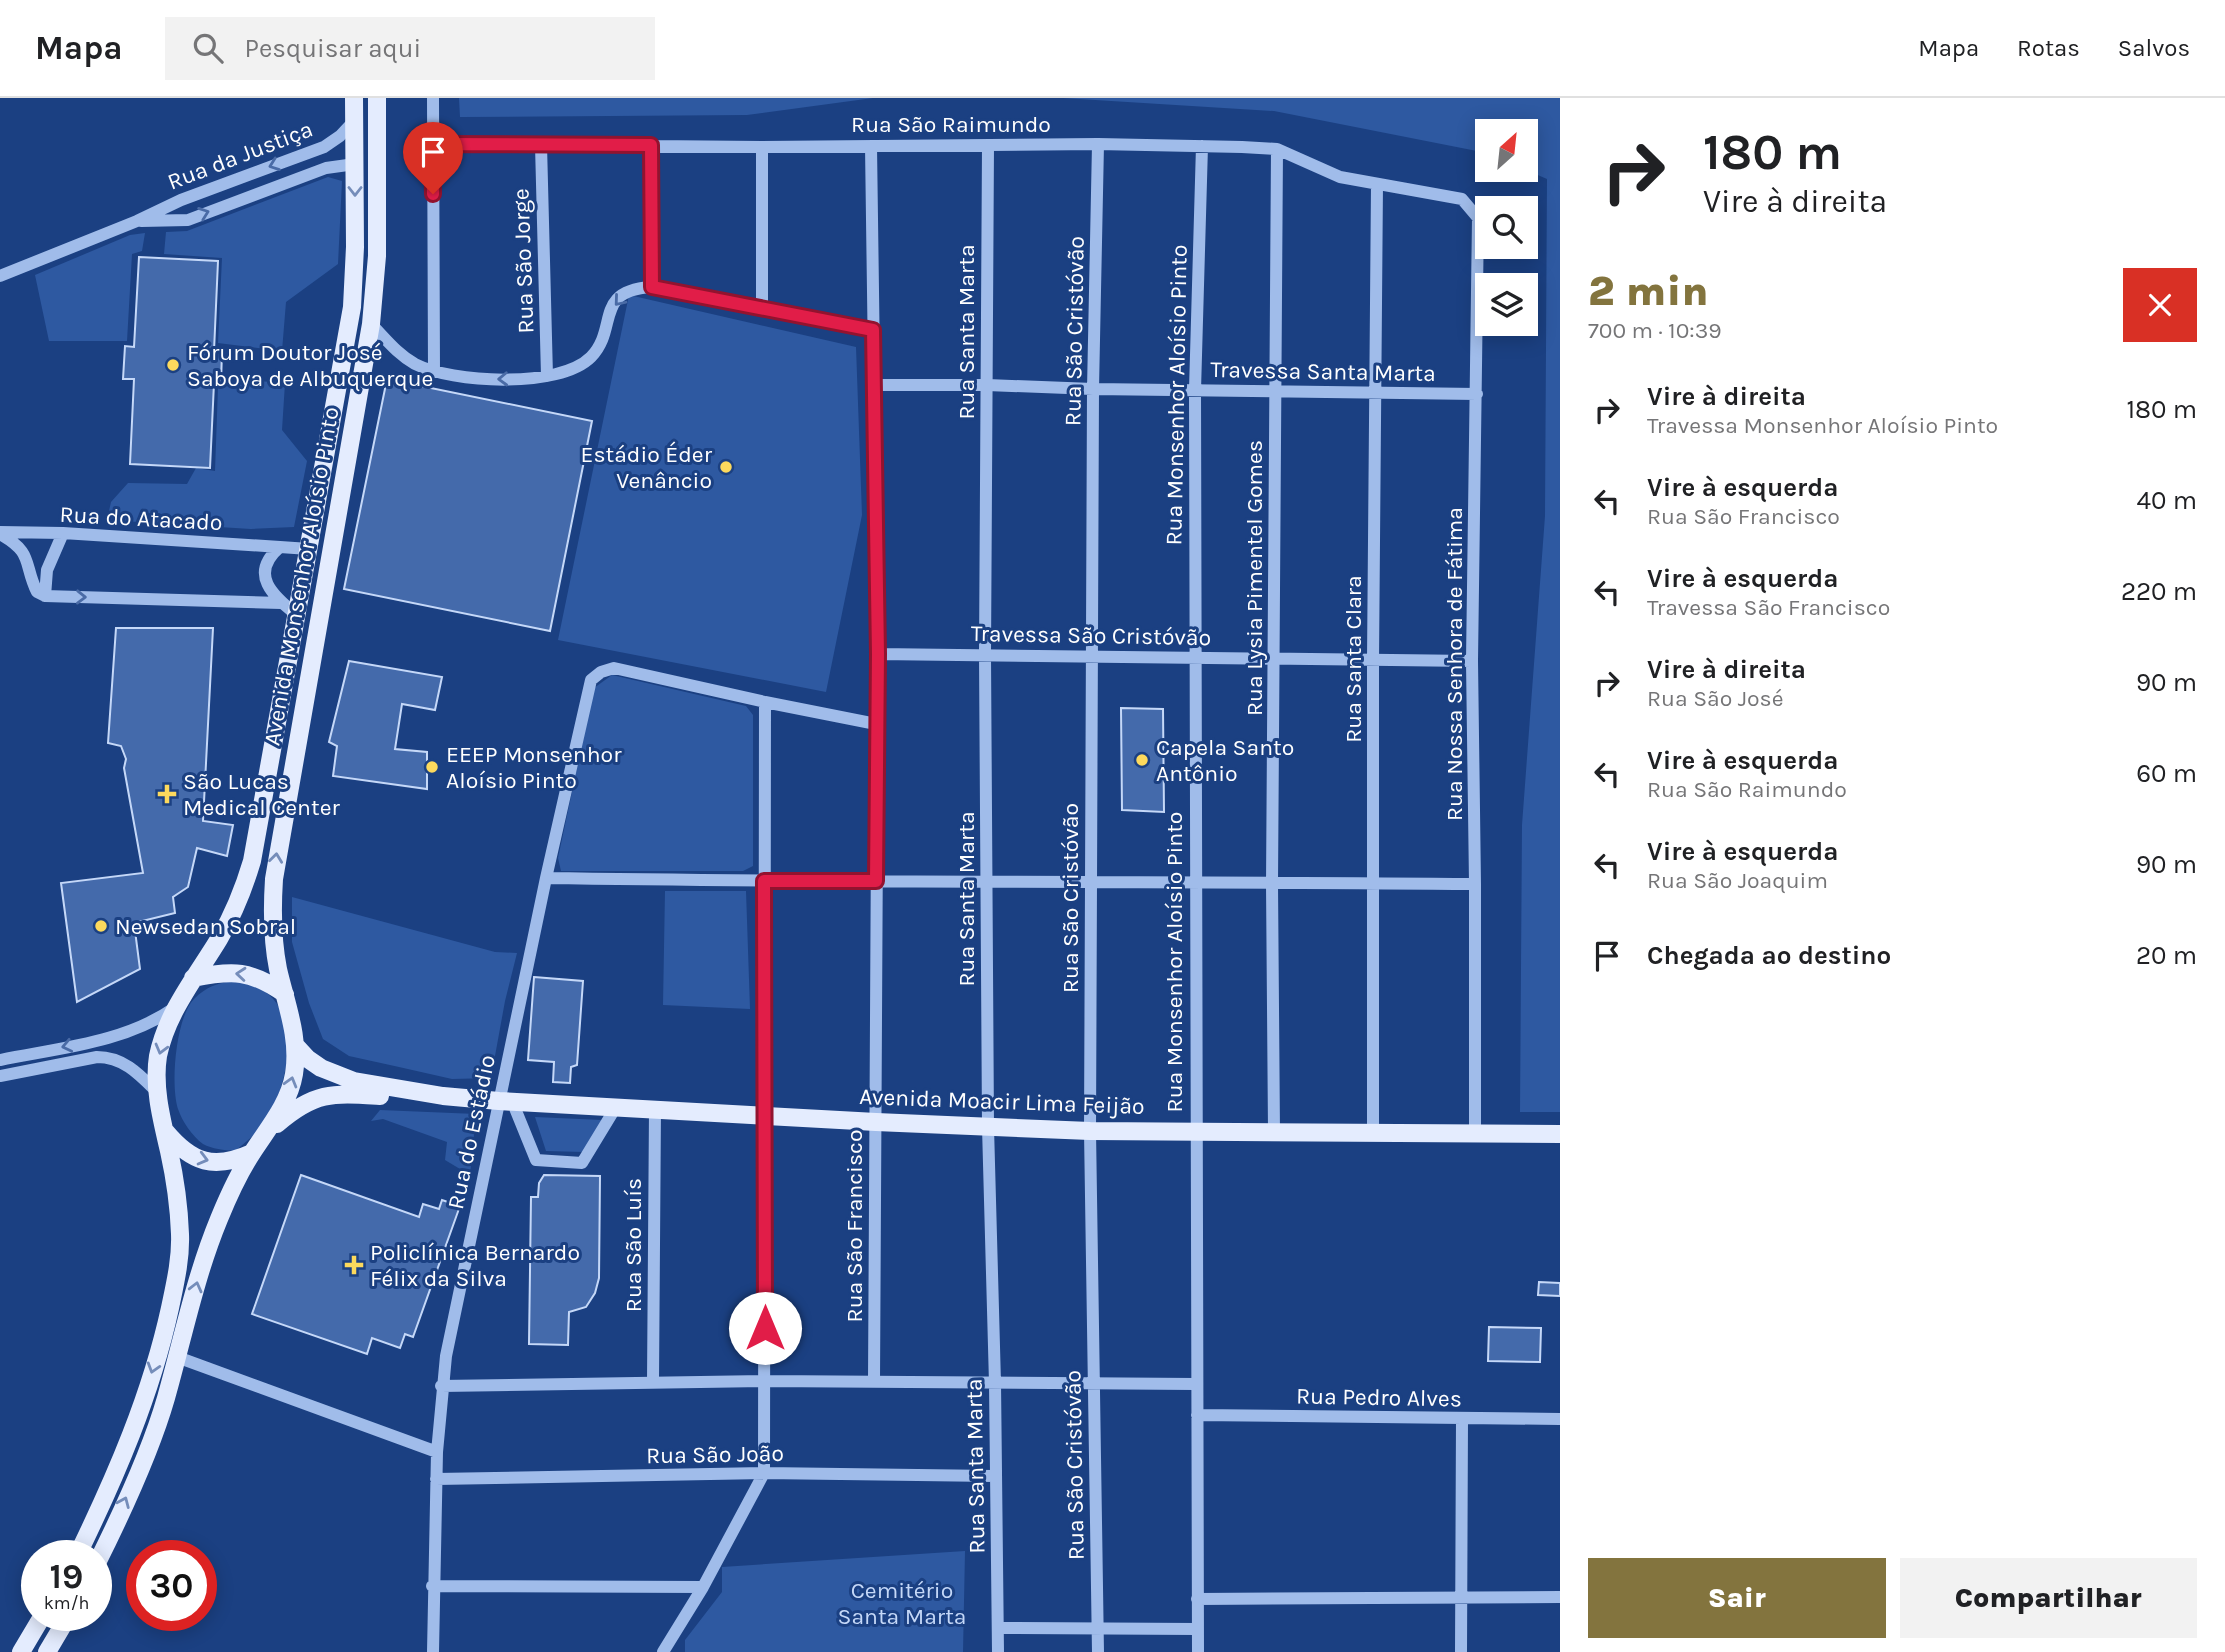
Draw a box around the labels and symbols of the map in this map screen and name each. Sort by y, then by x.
street label: Rua São Raimundo [851,111,1051,138]
street label: Rua da Justiça [164,115,317,196]
north arrow [1475,119,1538,182]
pin [403,122,463,194]
one-way arrow [269,157,281,171]
one-way arrow [347,186,363,196]
street label: Rua São Jorge [507,188,540,334]
one-way arrow [197,208,209,222]
street label: Rua São Cristóvão [1059,236,1090,426]
street label: Rua Santa Marta [953,244,980,420]
street label: Rua Monsenhor Aloísio Pinto [1160,244,1193,546]
one-way arrow [614,293,627,306]
place label: Fórum Doutor José Saboya de Albuquerque [187,339,433,392]
street label: Travessa Santa Marta [1210,356,1436,387]
marker: Fórum Doutor José Saboya de Albuquerque [165,357,181,373]
one-way arrow [497,372,508,387]
street label: Avenida Monsenhor Aloísio Pinto [258,405,345,747]
street label: Rua Lysia Pimentel Gomes [1241,440,1268,716]
place label: Estádio Éder Venâncio [580,441,713,494]
marker: Estádio Éder Venâncio [718,459,734,475]
street label: Rua do Atacado [59,501,223,536]
street label: Rua Nossa Senhora de Fátima [1441,507,1468,821]
street label: Rua Santa Clara [1340,575,1367,743]
one-way arrow [76,590,87,605]
street label: Travessa São Cristóvão [971,620,1211,651]
place label: Capela Santo Antônio [1156,734,1294,787]
place label: EEEP Monsenhor Aloísio Pinto [446,741,622,794]
marker: Capela Santo Antônio [1134,752,1150,768]
marker: EEEP Monsenhor Aloísio Pinto [424,759,440,775]
place label: São Lucas Medical Center [183,768,340,821]
marker: São Lucas Medical Center [157,784,177,804]
street label: Rua São Cristóvão [1057,803,1084,993]
street label: Rua Santa Marta [953,811,980,987]
street label: Rua Monsenhor Aloísio Pinto [1161,812,1188,1112]
one-way arrow [269,852,284,864]
place label: Newsedan Sobral [115,913,296,940]
marker: Newsedan Sobral [93,918,109,934]
one-way arrow [235,967,246,982]
one-way arrow [61,1038,73,1052]
one-way arrow [155,1042,169,1054]
street label: Rua do Estádio [442,1052,501,1212]
one-way arrow [283,1076,298,1088]
street label: Avenida Moacir Lima Feijão [859,1083,1145,1120]
street label: Rua São Francisco [841,1130,868,1322]
one-way arrow [197,1151,209,1165]
street label: Rua São Luís [620,1178,647,1312]
place label: Policlínica Bernardo Félix da Silva [370,1239,580,1292]
marker: Policlínica Bernardo Félix da Silva [344,1255,364,1275]
one-way arrow [188,1281,202,1293]
position arrow [728,1291,802,1365]
one-way arrow [147,1362,162,1374]
street label: Rua São Cristóvão [1059,1370,1090,1560]
street label: Rua Santa Marta [960,1378,991,1554]
street label: Rua Pedro Alves [1296,1383,1462,1412]
street label: Rua São João [646,1440,784,1469]
one-way arrow [116,1497,130,1509]
speed limit sign: 30 [126,1540,217,1631]
park label: Cemitério Santa Marta [838,1577,966,1630]

